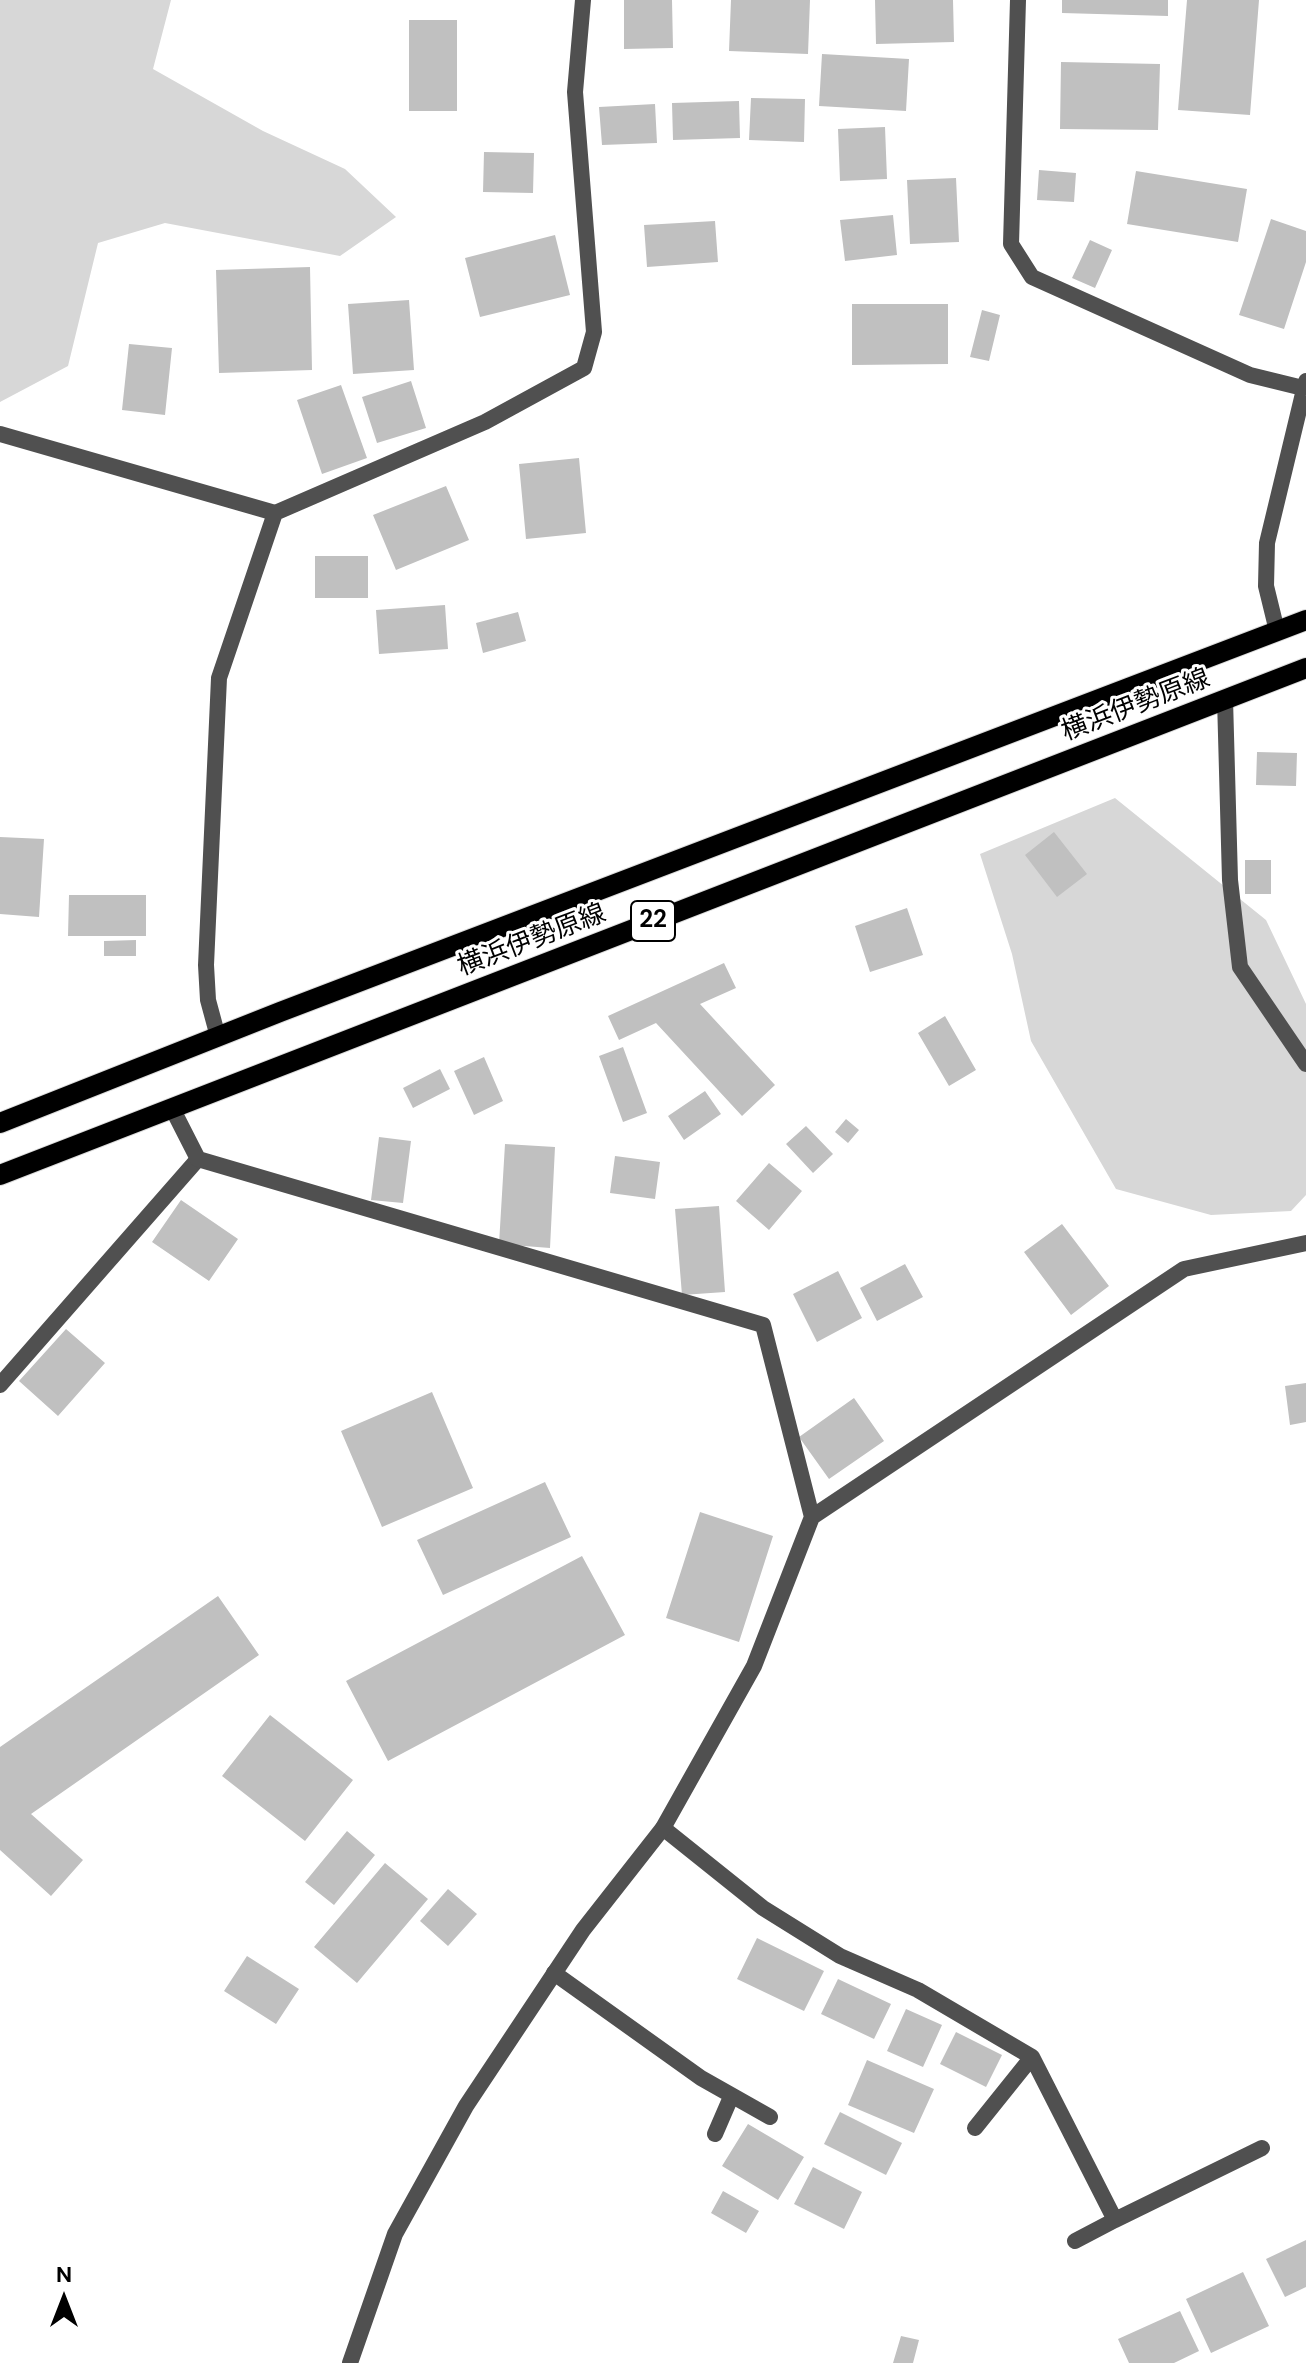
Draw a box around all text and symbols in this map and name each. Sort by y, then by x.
street label: 横浜伊勢原線 [1058,663,1214,749]
street label: 横浜伊勢原線 [454,898,610,984]
road number: 22 [631,901,675,941]
north arrow [24,2259,104,2339]
text: N [56,2260,72,2289]

